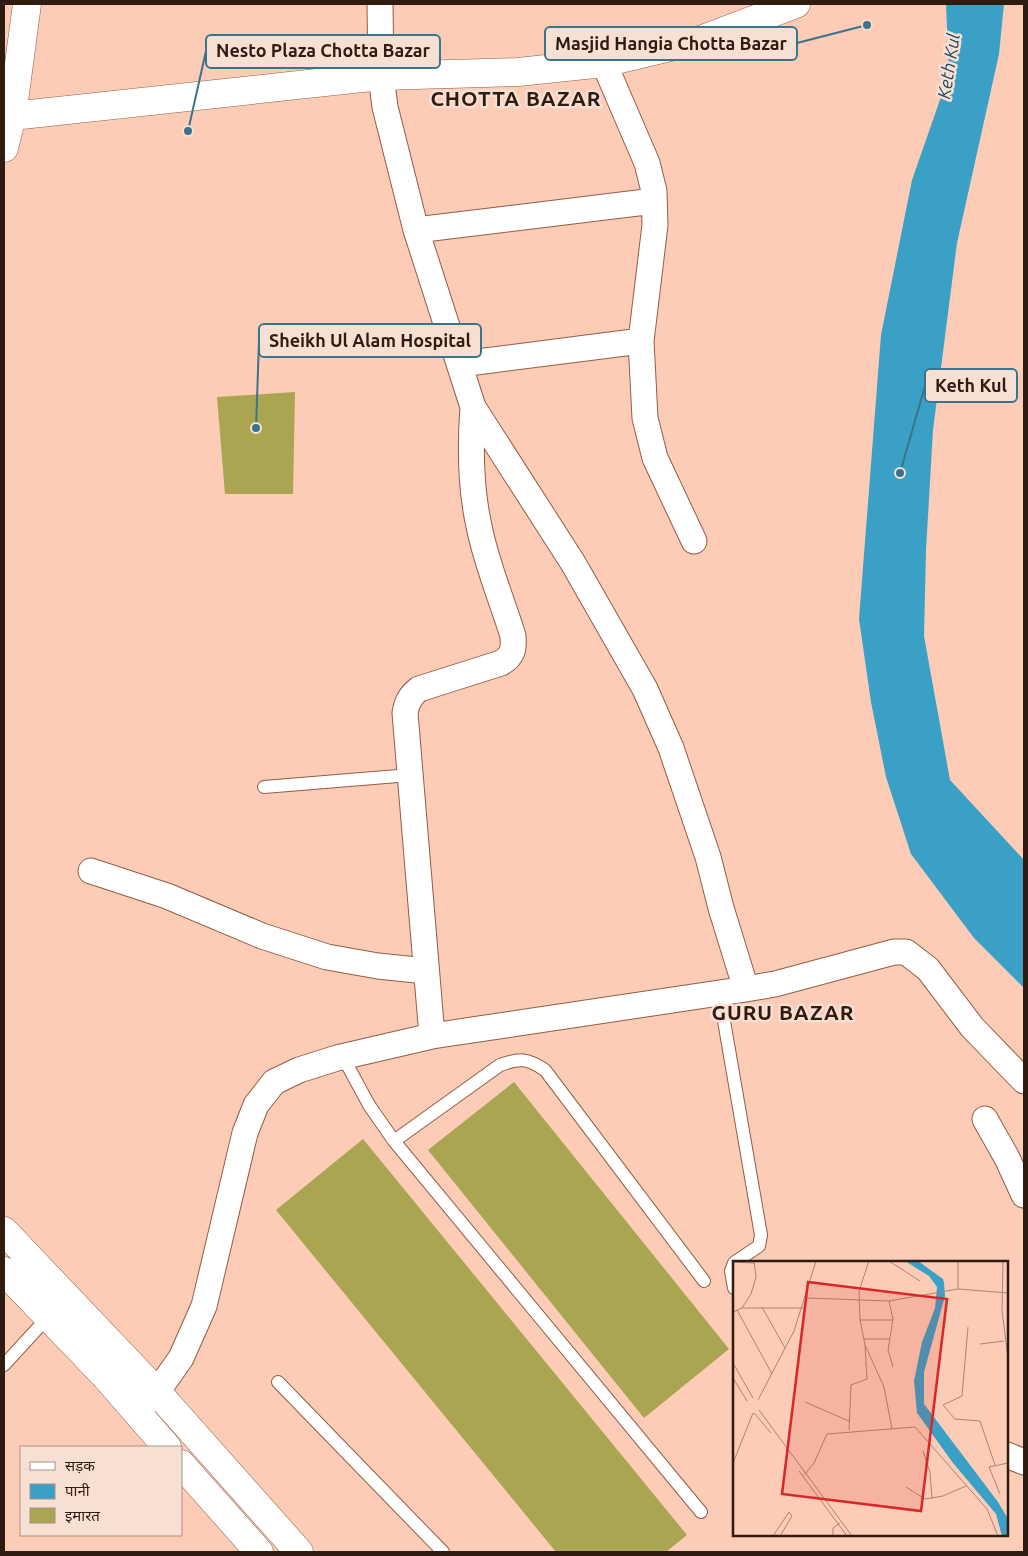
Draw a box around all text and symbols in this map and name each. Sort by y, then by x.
callout: Masjid Hangia Chotta Bazar [545,27,797,60]
water label: Keth Kul [933,32,963,100]
text: Masjid Hangia Chotta Bazar [555,33,788,53]
callout: Nesto Plaza Chotta Bazar [206,35,440,68]
text: Nesto Plaza Chotta Bazar [216,40,431,60]
district label: CHOTTA BAZAR [430,86,602,110]
callout: Sheikh Ul Alam Hospital [259,324,481,357]
text: Sheikh Ul Alam Hospital [269,330,472,350]
callout: Keth Kul [925,369,1017,402]
text: Keth Kul [935,375,1007,395]
district label: GURU BAZAR [711,1000,855,1024]
inset map [733,1261,1008,1536]
legend [20,1446,182,1536]
text: सड़क [65,1457,95,1474]
text: पानी [65,1482,91,1499]
text: इमारत [65,1507,100,1524]

